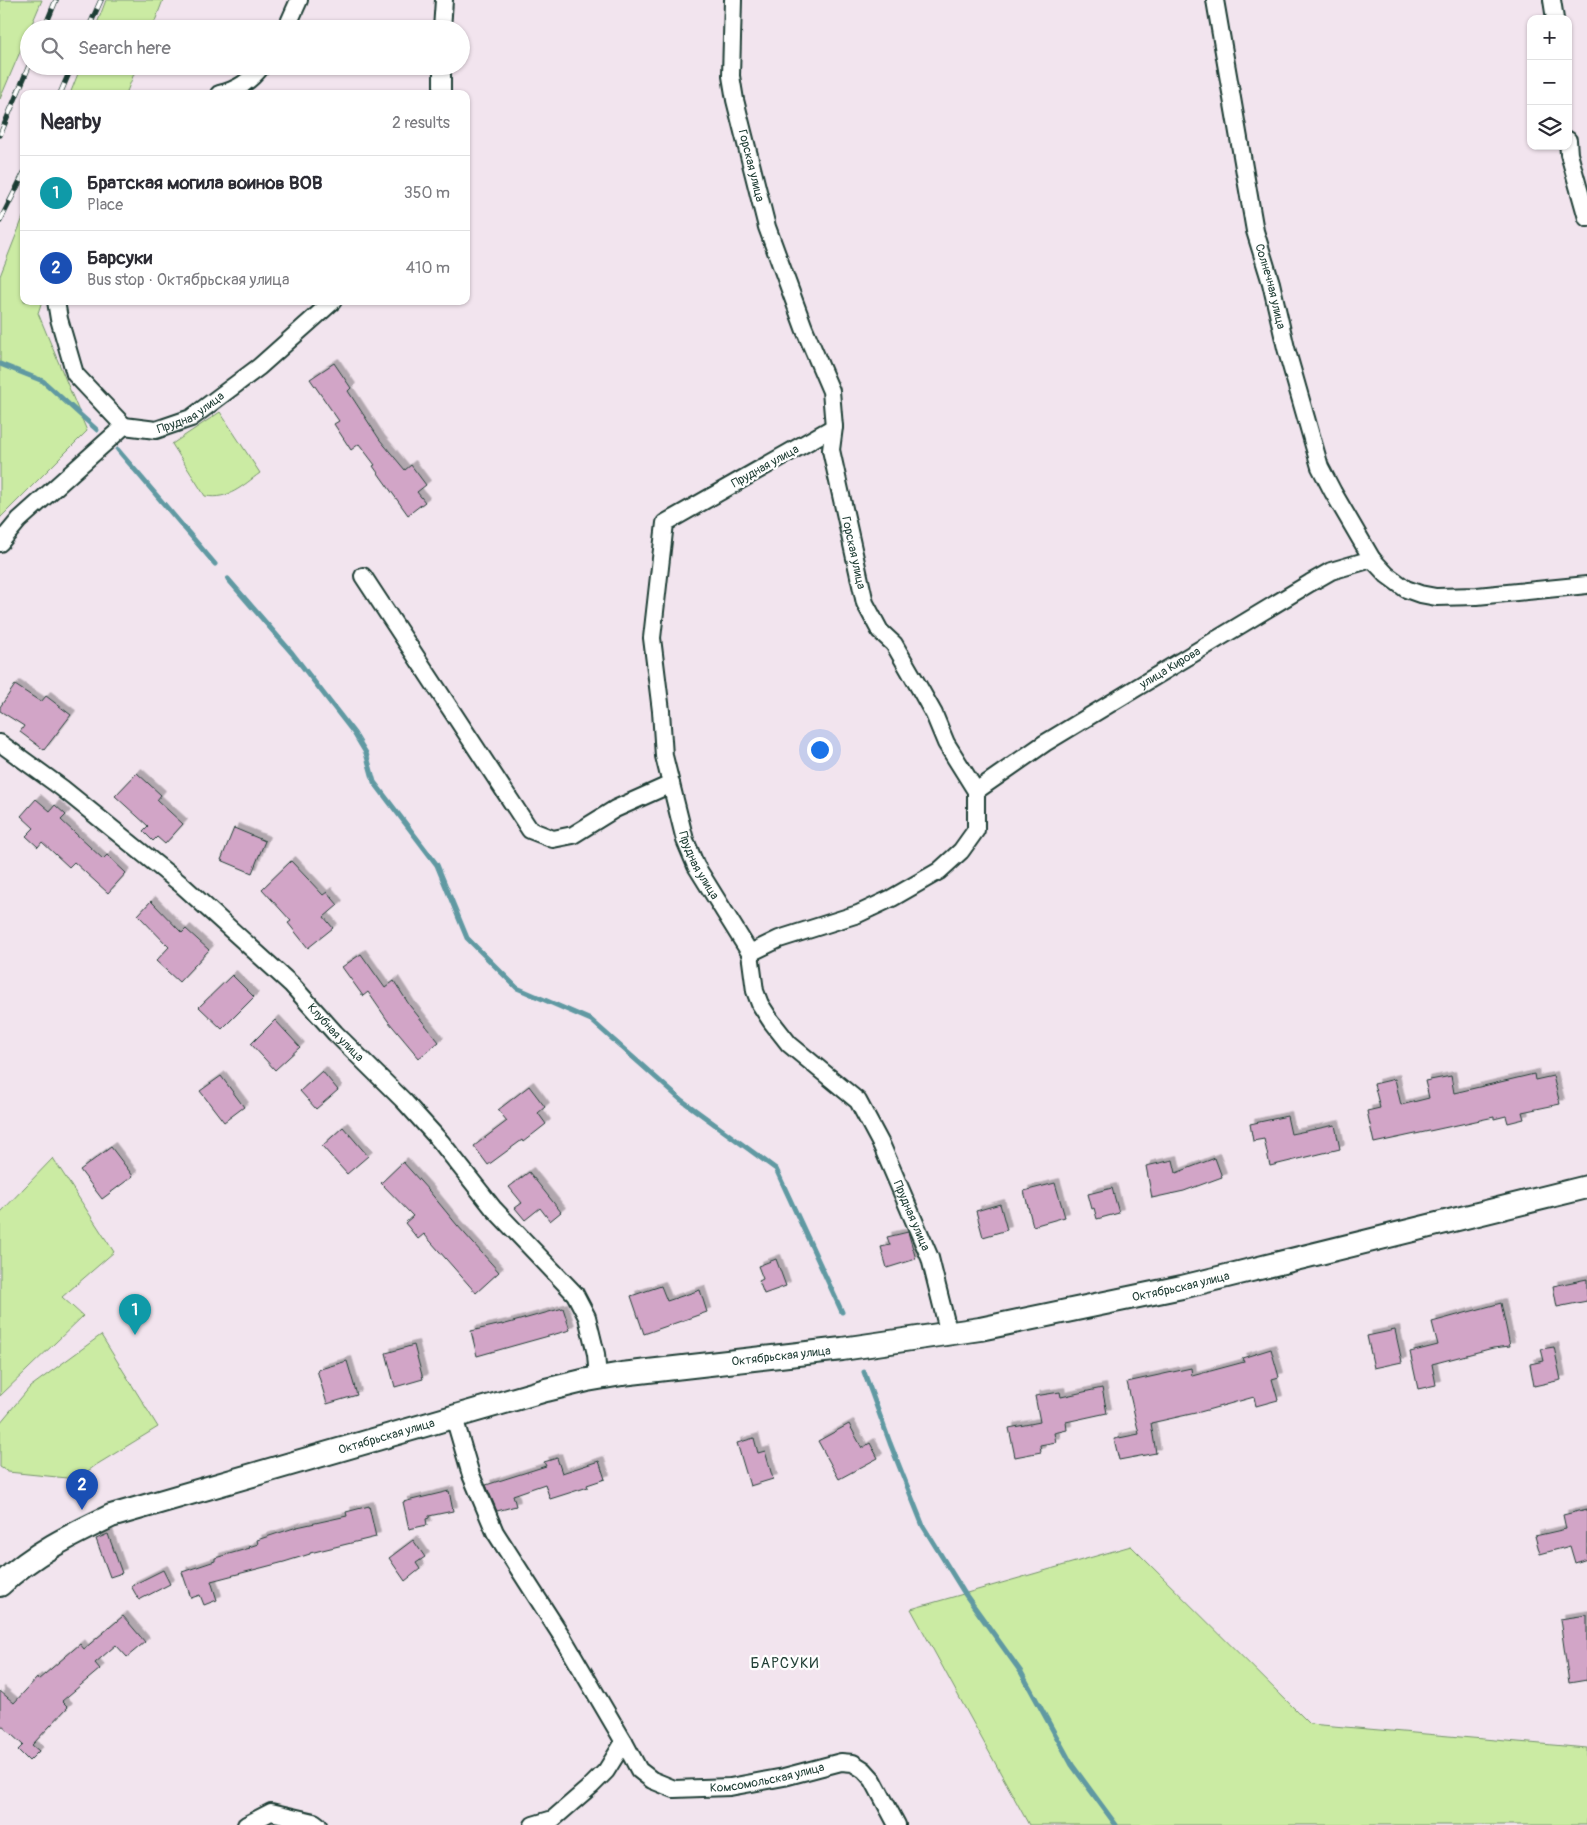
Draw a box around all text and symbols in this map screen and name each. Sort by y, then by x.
map controls [1527,15,1572,150]
button: + [1527,15,1572,60]
search box [20,20,470,75]
icon: search [38,34,66,62]
text: Search here [78,36,171,60]
button: − [1527,60,1572,105]
button: layers [1527,105,1572,150]
text: Nearby [40,109,101,136]
text: 2 results [392,113,450,133]
street label: Горская улица [735,128,767,204]
text: Братская могила воинов ВОВ [87,171,322,195]
text: 1 [53,183,59,203]
text: 350 m [404,183,450,203]
text: Place [87,195,123,215]
street label: Солнечная улица [1251,242,1289,331]
text: Барсуки [87,246,152,270]
text: 2 [52,258,60,278]
text: 410 m [406,258,450,278]
text: Bus stop · Октябрьская улица [87,270,289,290]
street label: Прудная улица [155,388,228,437]
street label: Прудная улица [729,442,802,491]
street label: Горская улица [838,515,869,591]
street label: улица Кирова [1136,644,1204,693]
your location [807,737,833,763]
street label: Прудная улица [675,830,722,903]
street label: Клубная улица [304,1000,367,1065]
street label: Прудная улица [890,1178,933,1254]
street label: Октябрьская улица [1131,1268,1232,1305]
pin: 1 [119,1294,151,1335]
street label: Октябрьская улица [731,1343,832,1369]
street label: Октябрьская улица [337,1416,437,1458]
pin: 2 [66,1469,98,1510]
district label: БАРСУКИ [750,1654,820,1673]
street label: Комсомольская улица [710,1760,826,1796]

